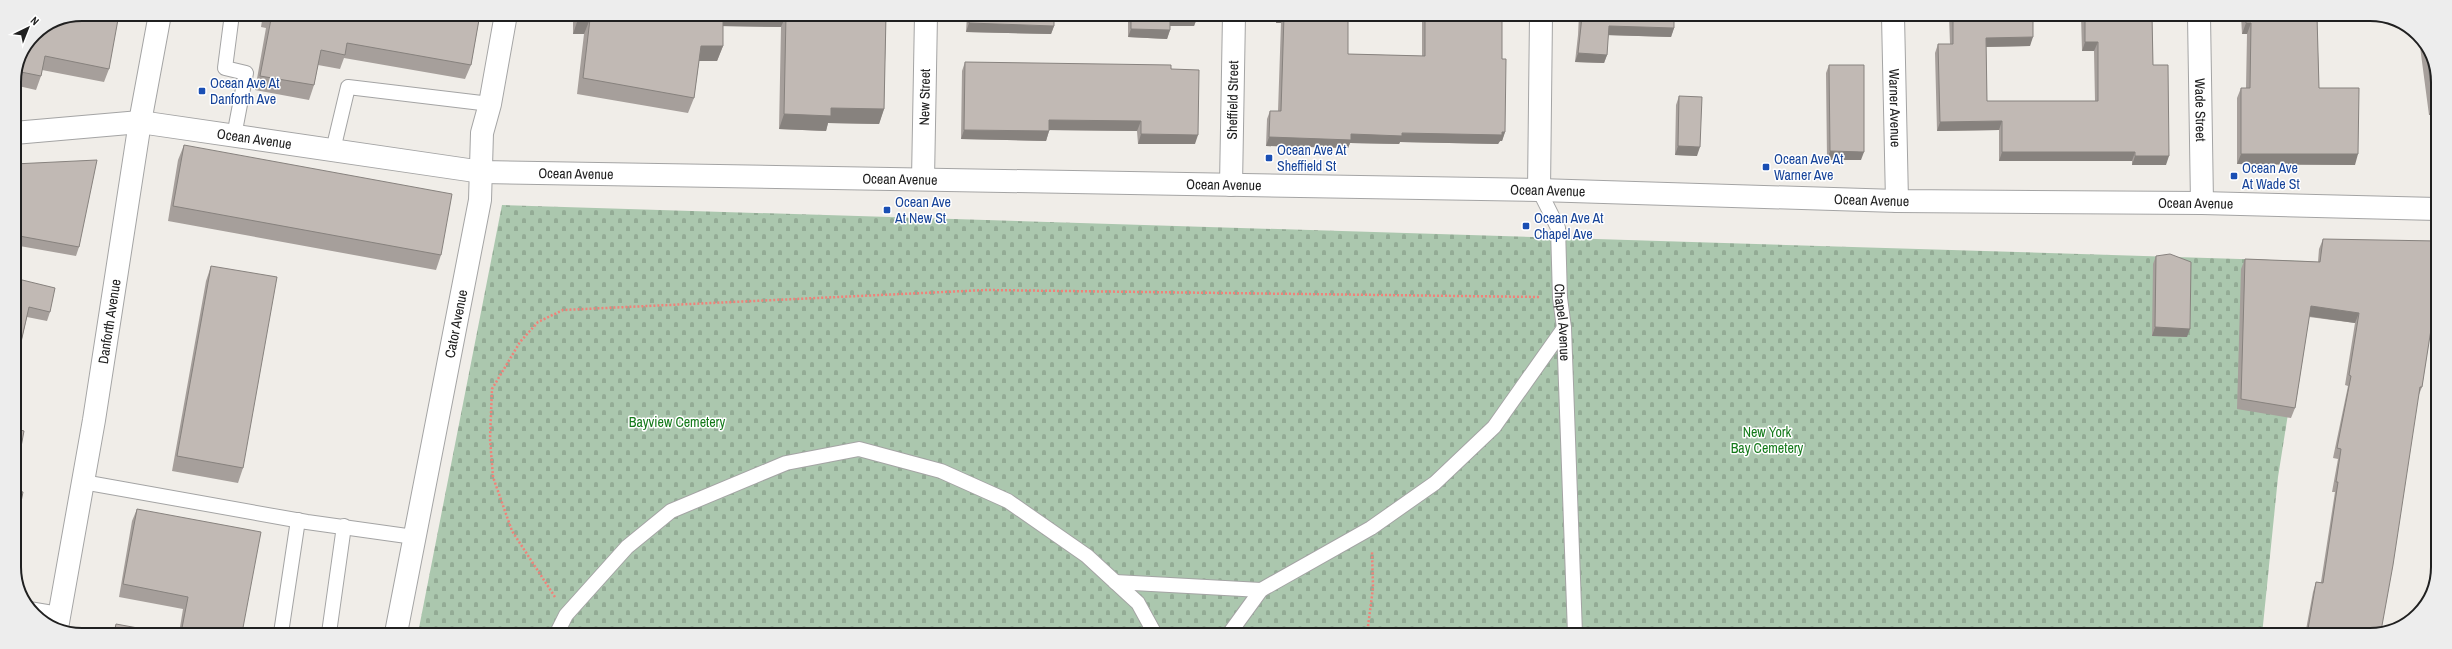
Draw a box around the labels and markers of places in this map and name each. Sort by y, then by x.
place label: Ocean Ave At Danforth Ave [210,74,279,108]
marker: Ocean Ave At Danforth Ave [197,86,207,96]
place label: Ocean Ave At Sheffield St [1277,141,1346,175]
place label: Ocean Ave At Warner Ave [1774,150,1843,184]
marker: Ocean Ave At Sheffield St [1264,153,1274,163]
place label: Ocean Ave At Wade St [2241,159,2300,193]
marker: Ocean Ave At Warner Ave [1761,162,1771,172]
marker: Ocean Ave At Wade St [2229,171,2239,181]
place label: Ocean Ave At New St [894,193,951,227]
marker: Ocean Ave At New St [882,205,892,215]
place label: Ocean Ave At Chapel Ave [1534,209,1603,243]
marker: Ocean Ave At Chapel Ave [1521,221,1531,231]

